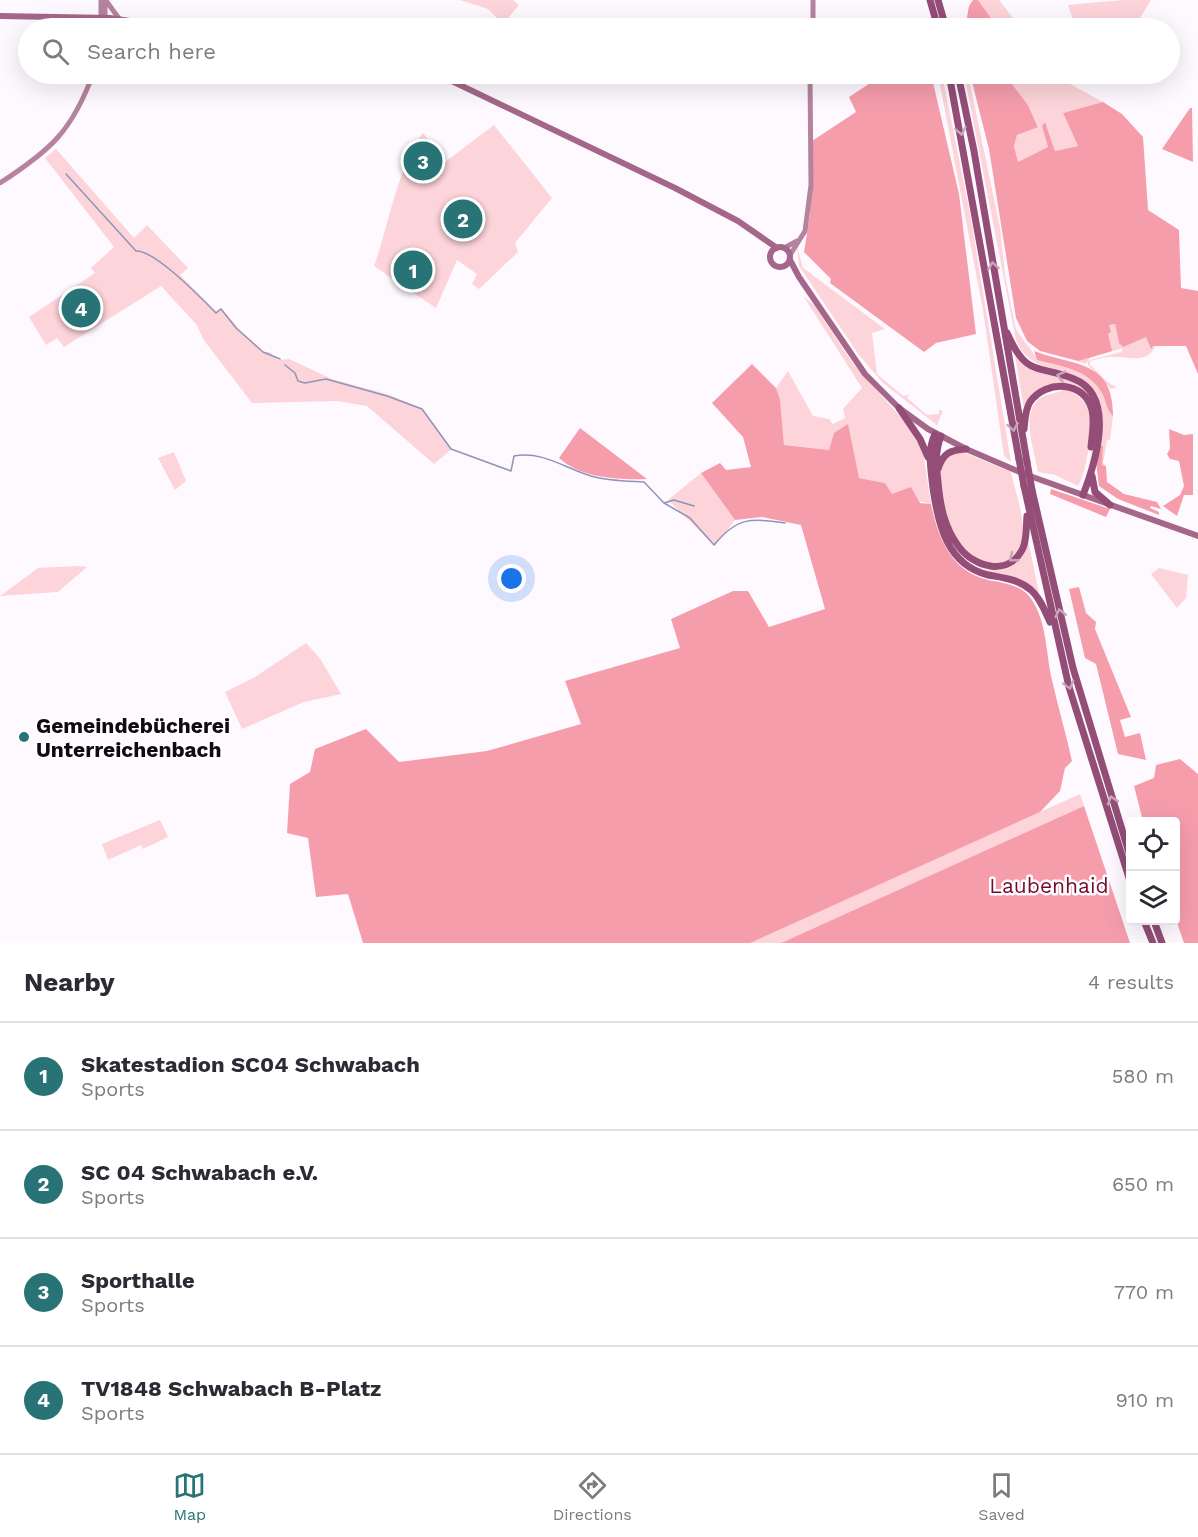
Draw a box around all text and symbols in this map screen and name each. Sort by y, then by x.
search box [18,18,1180,84]
icon: search [39,35,72,68]
text: Search here [87,39,216,64]
one-way arrow [954,125,967,135]
pin: 3 [404,138,442,184]
pin: 2 [444,196,482,242]
pin: 1 [394,248,432,292]
one-way arrow [988,261,1000,271]
pin: 4 [62,286,100,330]
one-way arrow [1056,370,1066,383]
one-way arrow [1006,422,1019,432]
one-way arrow [1009,551,1020,562]
your location [497,564,526,593]
one-way arrow [1054,608,1067,618]
one-way arrow [1062,679,1074,690]
place label: Gemeindebücherei Unterreichenbach [36,713,230,762]
marker: Gemeindebücherei Unterreichenbach [17,730,31,744]
one-way arrow [1107,795,1120,806]
map controls [1126,817,1180,925]
button: locate [1126,817,1180,871]
button: layers [1126,871,1180,925]
park label: Laubenhaid [989,873,1109,898]
text: Nearby [24,967,115,997]
text: 4 results [1088,970,1174,994]
text: Skatestadion SC04 Schwabach [81,1052,420,1077]
text: 1 [39,1064,48,1088]
text: 580 m [1112,1064,1174,1088]
text: Sports [81,1077,145,1101]
text: SC 04 Schwabach e.V. [81,1160,318,1185]
text: 2 [38,1172,49,1196]
text: 650 m [1112,1172,1174,1196]
text: Sports [81,1185,145,1209]
text: Sporthalle [81,1268,195,1293]
text: 3 [38,1280,49,1304]
text: 770 m [1114,1280,1174,1304]
text: Sports [81,1293,145,1317]
text: TV1848 Schwabach B-Platz [81,1376,381,1401]
text: 4 [37,1388,50,1412]
text: 910 m [1116,1388,1174,1412]
text: Sports [81,1401,145,1425]
tab: Map [173,1469,206,1524]
tab: Directions [553,1469,632,1524]
tab: Saved [978,1469,1025,1524]

